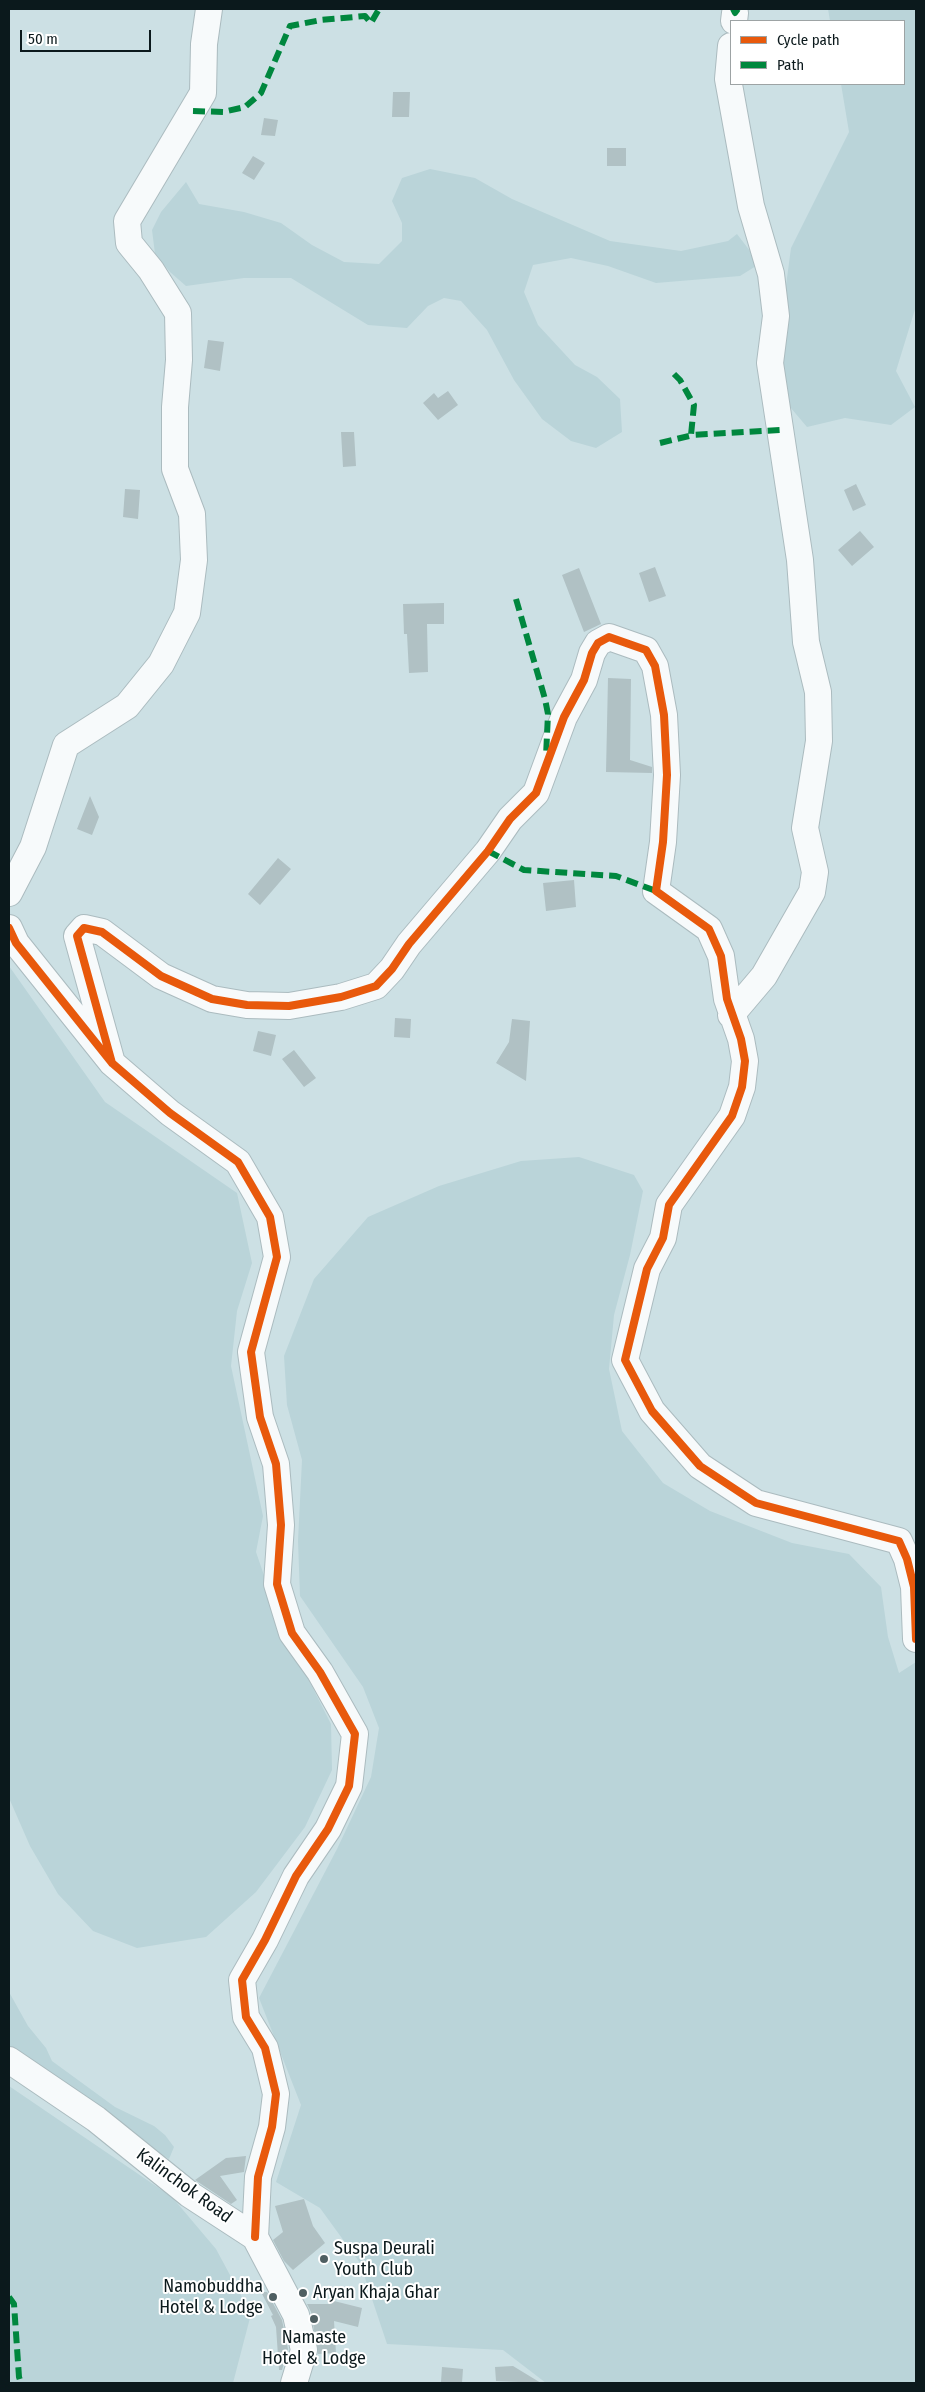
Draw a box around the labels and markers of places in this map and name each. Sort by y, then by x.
place label: Suspa Deurali Youth Club [334,2238,435,2280]
marker: Suspa Deurali Youth Club [318,2253,330,2265]
place label: Namobuddha Hotel & Lodge [159,2276,263,2318]
place label: Aryan Khaja Ghar [313,2282,439,2304]
marker: Aryan Khaja Ghar [297,2287,309,2299]
marker: Namobuddha Hotel & Lodge [267,2291,279,2303]
marker: Namaste Hotel & Lodge [308,2313,320,2325]
place label: Namaste Hotel & Lodge [262,2327,366,2370]

